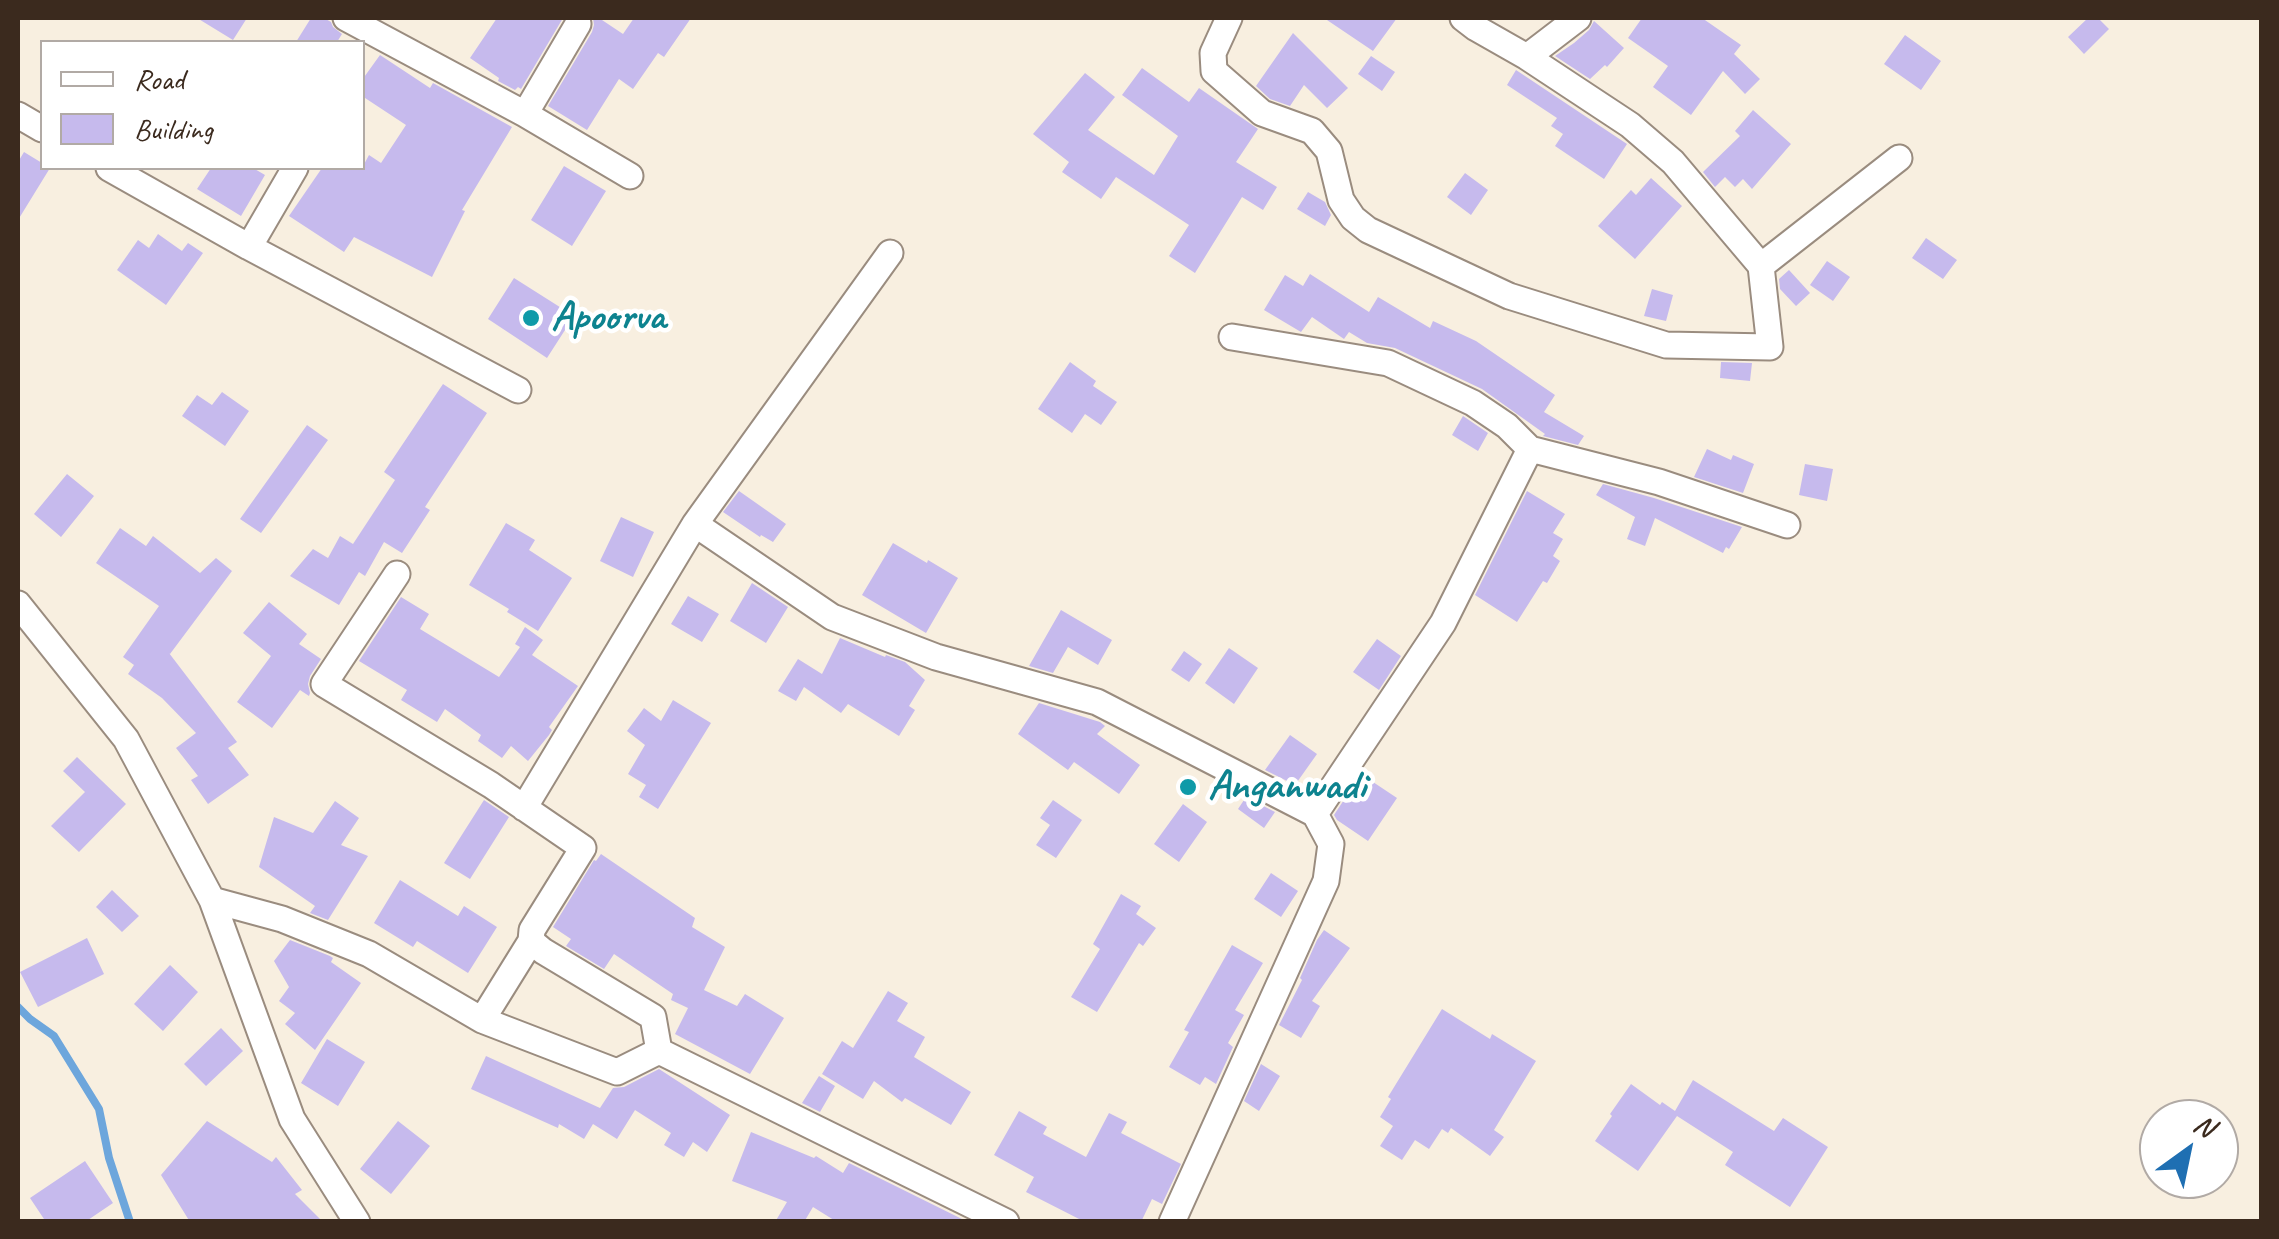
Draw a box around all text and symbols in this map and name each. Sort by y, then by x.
legend [40,40,365,170]
text: Road [134,60,184,98]
text: Building [134,110,213,148]
place label: Apoorva [551,293,665,343]
marker: Apoorva [520,307,542,329]
place label: Anganwadi [1208,762,1366,812]
marker: Anganwadi [1177,776,1199,798]
north arrow [2139,1099,2239,1199]
text: N [2188,1106,2221,1144]

